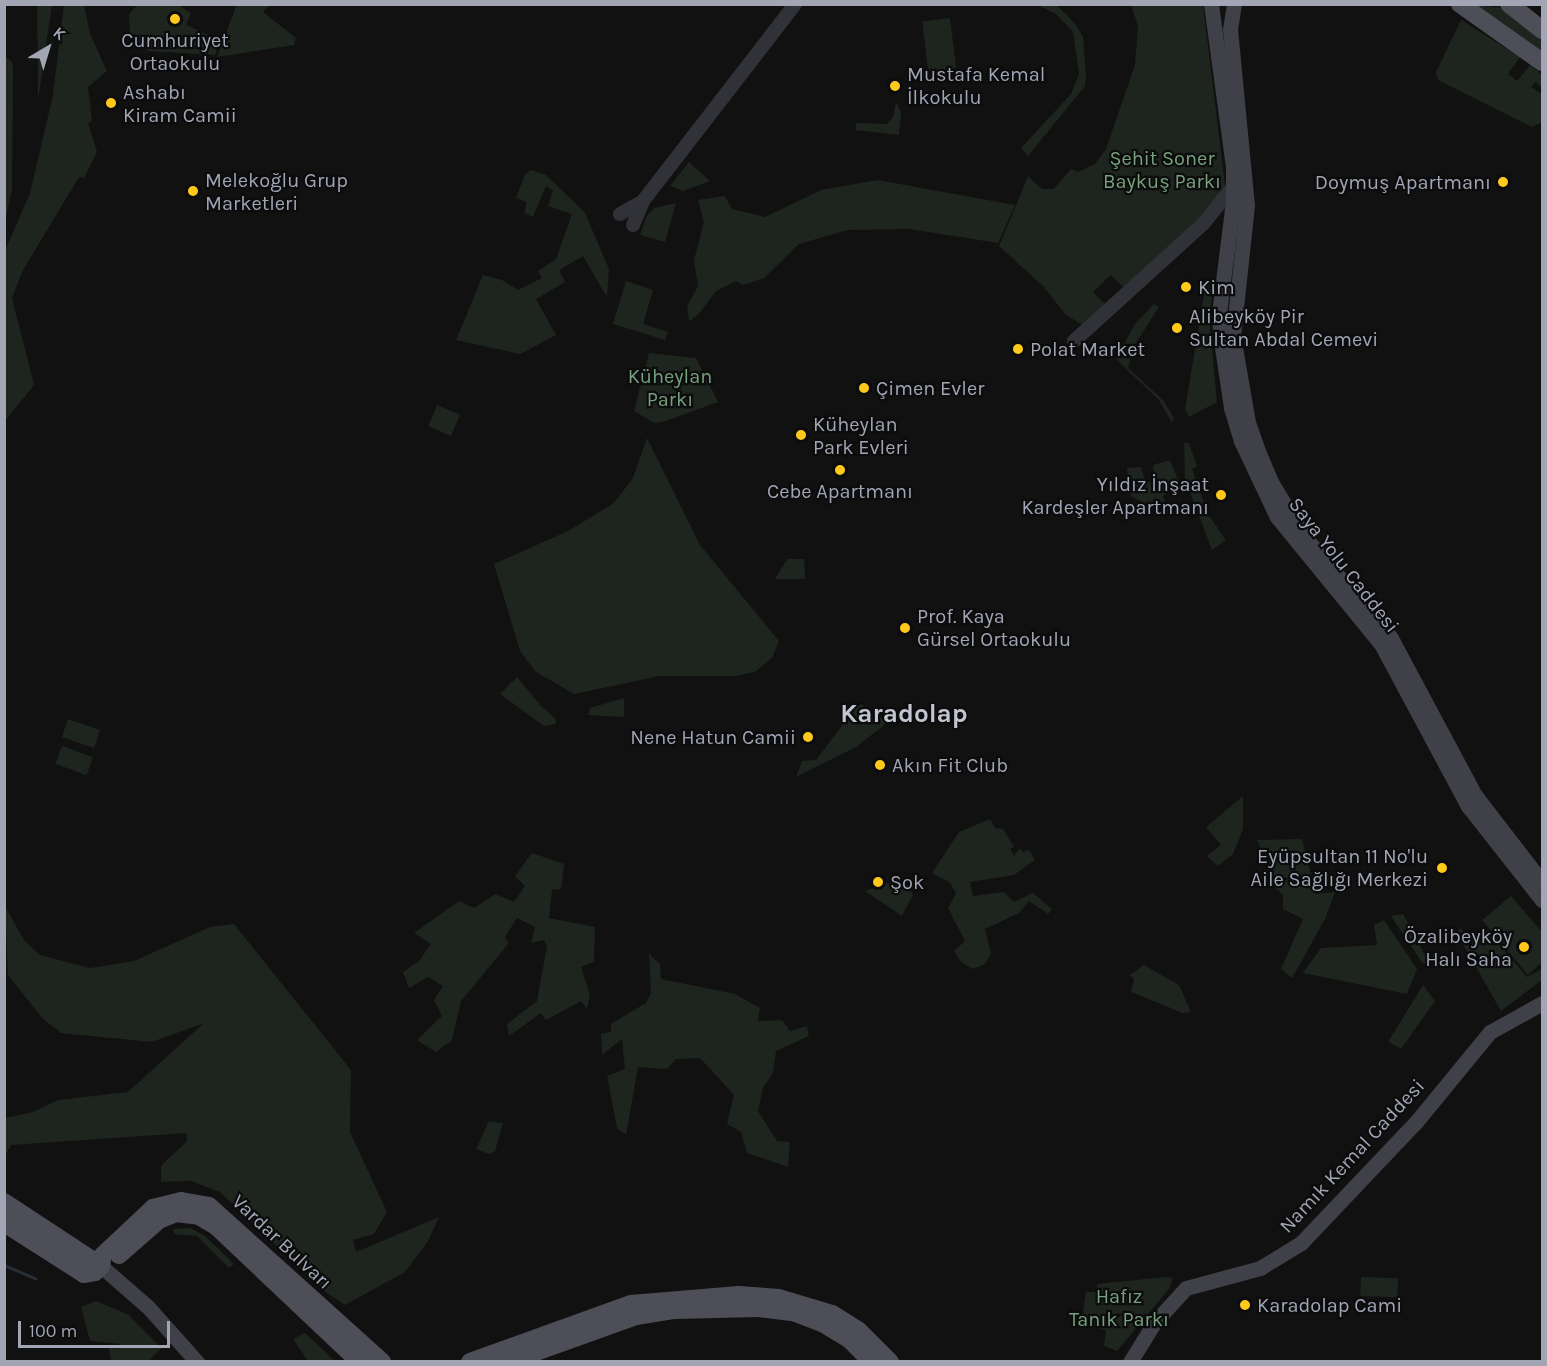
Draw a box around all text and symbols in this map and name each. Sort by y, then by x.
marker: Cumhuriyet Ortaokulu [168,12,182,26]
north arrow [18,18,78,78]
text: K [49,23,69,44]
place label: Cumhuriyet Ortaokulu [121,28,229,75]
place label: Mustafa Kemal İlkokulu [907,62,1045,109]
marker: Mustafa Kemal İlkokulu [888,79,902,93]
place label: Ashabı Kiram Camii [123,80,237,127]
marker: Ashabı Kiram Camii [104,96,118,110]
park label: Şehit Soner Baykuş Parkı [1103,147,1221,194]
place label: Melekoğlu Grup Marketleri [205,168,348,215]
place label: Doymuş Apartmanı [1315,170,1491,194]
marker: Doymuş Apartmanı [1496,175,1510,189]
marker: Melekoğlu Grup Marketleri [186,184,200,198]
place label: Kim [1198,275,1235,299]
marker: Kim [1179,280,1193,294]
place label: Alibeyköy Pir Sultan Abdal Cemevi [1189,304,1378,351]
marker: Alibeyköy Pir Sultan Abdal Cemevi [1170,321,1184,335]
place label: Polat Market [1030,337,1145,361]
marker: Polat Market [1011,342,1025,356]
park label: Küheylan Parkı [628,365,712,412]
place label: Çimen Evler [876,376,984,400]
marker: Çimen Evler [857,381,871,395]
place label: Küheylan Park Evleri [813,412,909,459]
marker: Küheylan Park Evleri [794,428,808,442]
marker: Cebe Apartmanı [833,463,847,477]
place label: Yıldız İnşaat Kardeşler Apartmanı [1021,472,1209,519]
place label: Cebe Apartmanı [767,479,913,503]
marker: Yıldız İnşaat Kardeşler Apartmanı [1214,488,1228,502]
street label: Saya Yolu Caddesi [1284,493,1404,637]
place label: Prof. Kaya Gürsel Ortaokulu [917,604,1071,651]
marker: Prof. Kaya Gürsel Ortaokulu [898,621,912,635]
district label: Karadolap [840,698,968,730]
place label: Nene Hatun Camii [630,725,796,749]
marker: Nene Hatun Camii [801,730,815,744]
place label: Akın Fit Club [892,753,1008,777]
marker: Akın Fit Club [873,758,887,772]
place label: Eyüpsultan 11 No'lu Aile Sağlığı Merkezi [1251,844,1428,891]
marker: Eyüpsultan 11 No'lu Aile Sağlığı Merkezi [1433,859,1451,877]
place label: Şok [890,870,924,894]
marker: Şok [871,875,885,889]
place label: Özalibeyköy Halı Saha [1404,924,1512,971]
marker: Özalibeyköy Halı Saha [1517,940,1531,954]
street label: Namık Kemal Caddesi [1274,1074,1430,1238]
street label: Vardar Bulvarı [227,1190,337,1294]
park label: Hafız Tanık Parkı [1069,1284,1169,1331]
place label: Karadolap Cami [1257,1293,1402,1317]
marker: Karadolap Cami [1238,1298,1252,1312]
scale bar [21,1309,172,1347]
text: 100 m [29,1320,77,1342]

